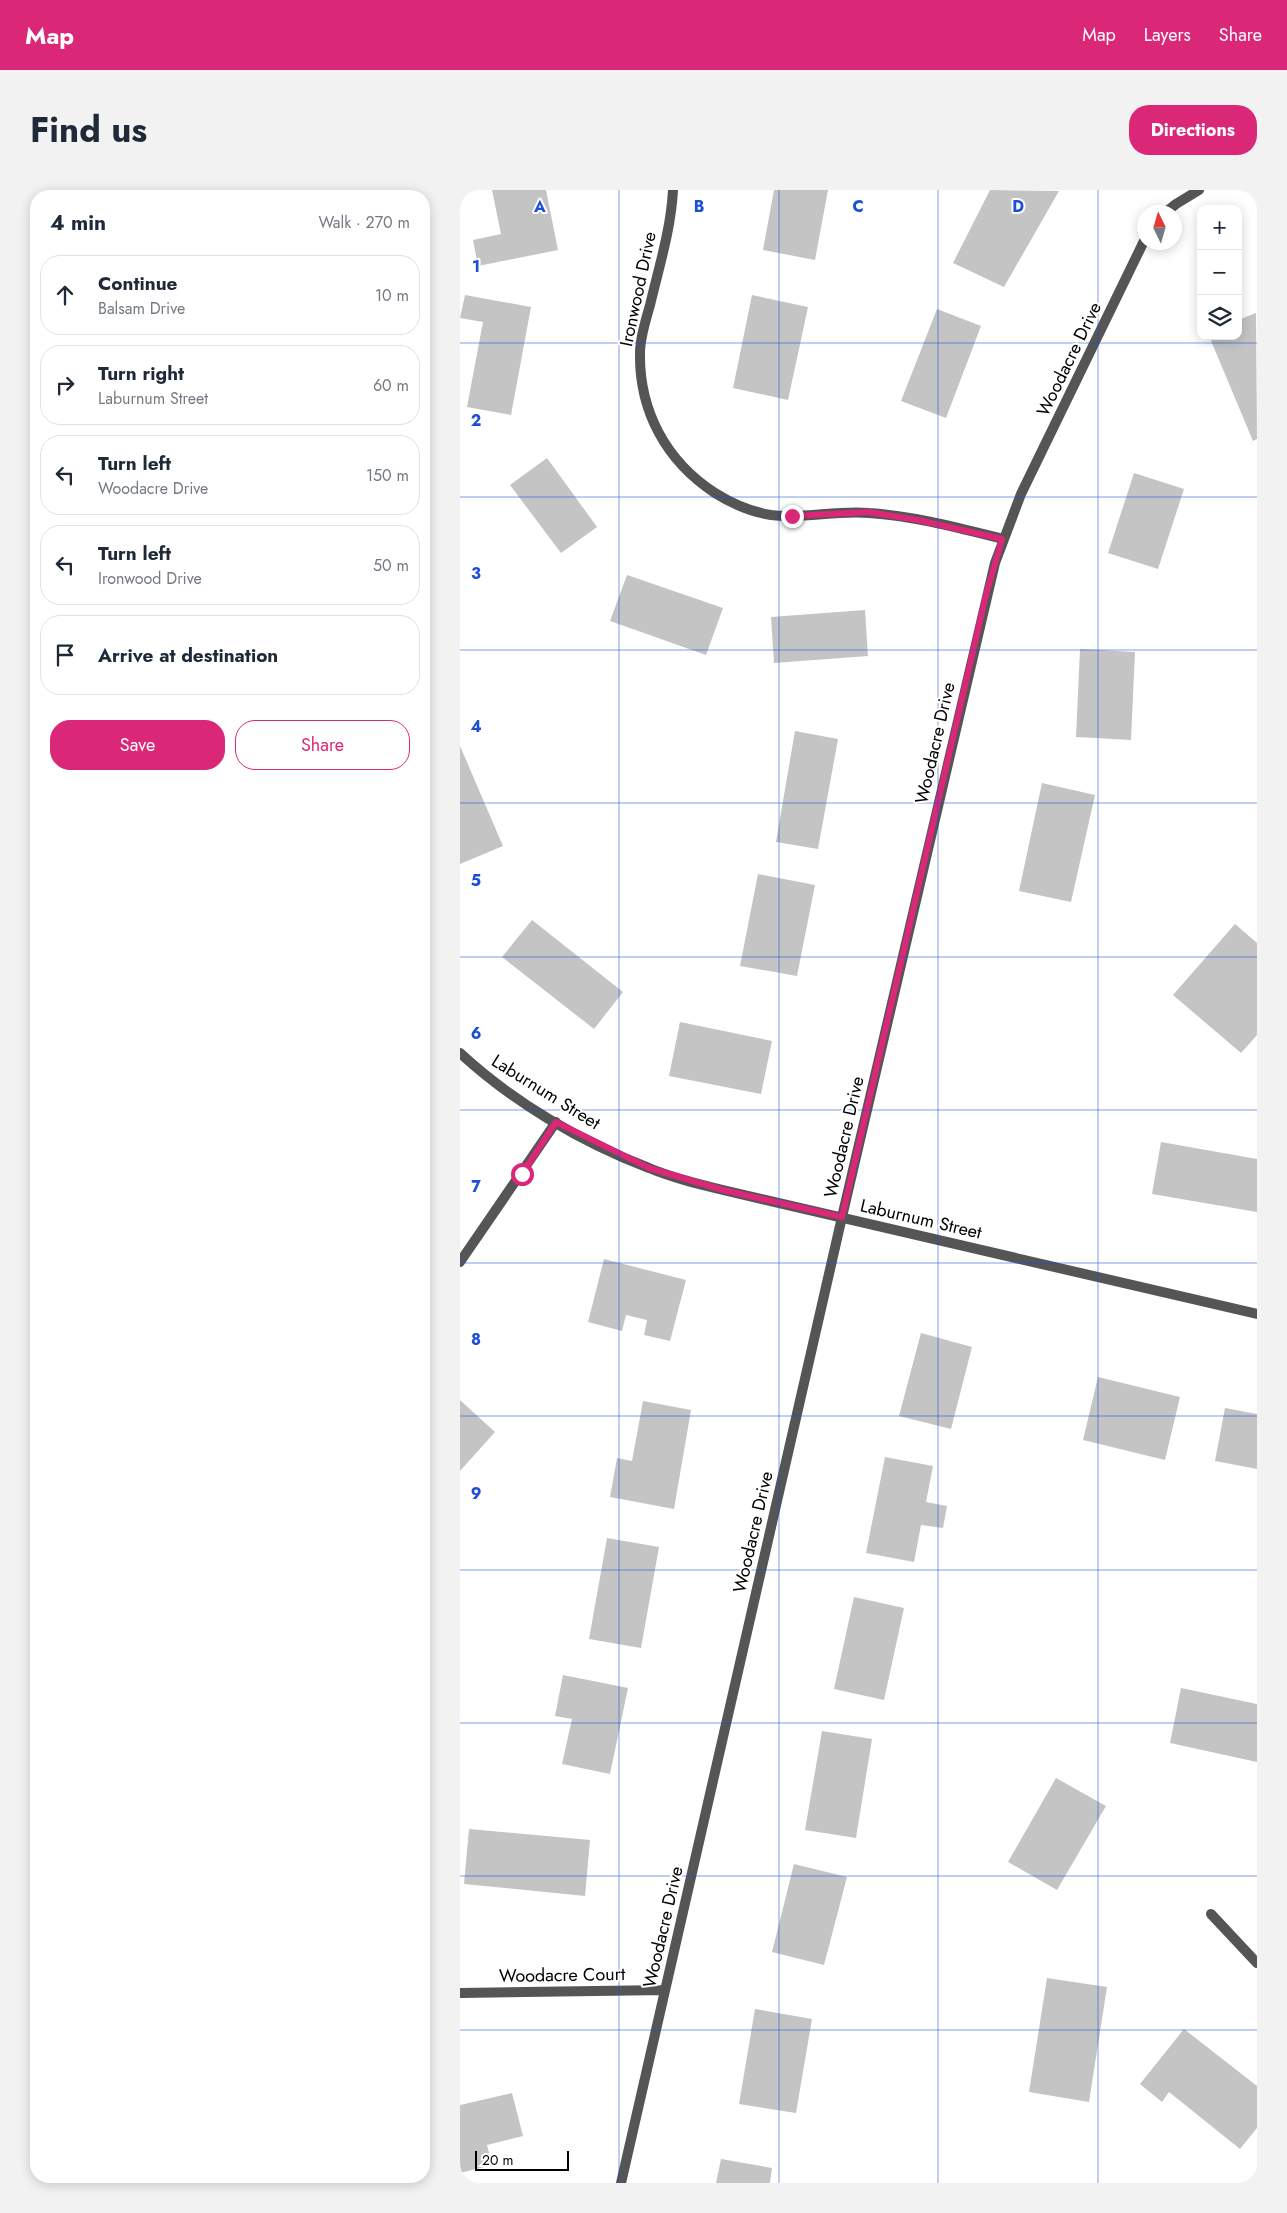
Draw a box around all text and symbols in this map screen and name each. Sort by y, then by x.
text: Map [25,18,74,53]
text: Map [1082,22,1116,48]
text: Layers [1144,22,1191,48]
text: Share [1219,22,1262,48]
text: Find us [30,105,147,155]
button: Directions [1129,105,1257,155]
text: A [533,195,546,218]
text: B [694,195,704,218]
text: C [852,195,864,218]
text: D [1012,195,1024,218]
north arrow [1137,205,1182,250]
map controls [1197,205,1242,340]
button: + [1197,205,1242,250]
text: 4 min [50,208,106,238]
text: Walk · 270 m [319,211,410,234]
street label: Ironwood Drive [613,229,663,349]
button: − [1197,250,1242,295]
text: 1 [472,255,480,278]
text: Continue [98,270,177,297]
icon: ahead [51,281,79,309]
text: 10 m [375,284,409,307]
button: layers [1197,295,1242,340]
text: Balsam Drive [98,297,185,320]
street label: Woodacre Drive [1030,298,1108,420]
text: Turn right [98,360,184,387]
icon: right [51,371,79,399]
text: 60 m [373,374,409,397]
text: Laburnum Street [98,387,208,410]
text: 2 [471,409,481,432]
text: Turn left [98,450,171,477]
icon: left [51,461,79,489]
text: 150 m [366,464,409,487]
text: Woodacre Drive [98,477,208,500]
route end [781,505,804,528]
text: Turn left [98,540,171,567]
icon: left [51,551,79,579]
text: 50 m [373,554,409,577]
text: 3 [471,562,481,585]
text: Ironwood Drive [98,567,202,590]
icon: arrive [51,641,79,669]
text: Arrive at destination [98,642,278,669]
street label: Woodacre Drive [908,680,962,806]
text: 4 [470,715,482,738]
button: Save [50,720,225,770]
button: Share [235,720,410,770]
text: 5 [471,869,481,892]
text: 6 [471,1022,481,1045]
street label: Laburnum Street [487,1048,606,1136]
street label: Woodacre Drive [817,1074,871,1200]
route start [511,1163,534,1186]
text: 7 [471,1175,481,1198]
street label: Laburnum Street [858,1192,985,1246]
text: 8 [471,1328,481,1351]
street label: Woodacre Drive [726,1469,780,1595]
text: 9 [471,1482,481,1505]
street label: Woodacre Drive [636,1864,690,1990]
street label: Woodacre Court [499,1961,626,1989]
scale bar [475,2148,569,2171]
text: 20 m [482,2150,514,2170]

